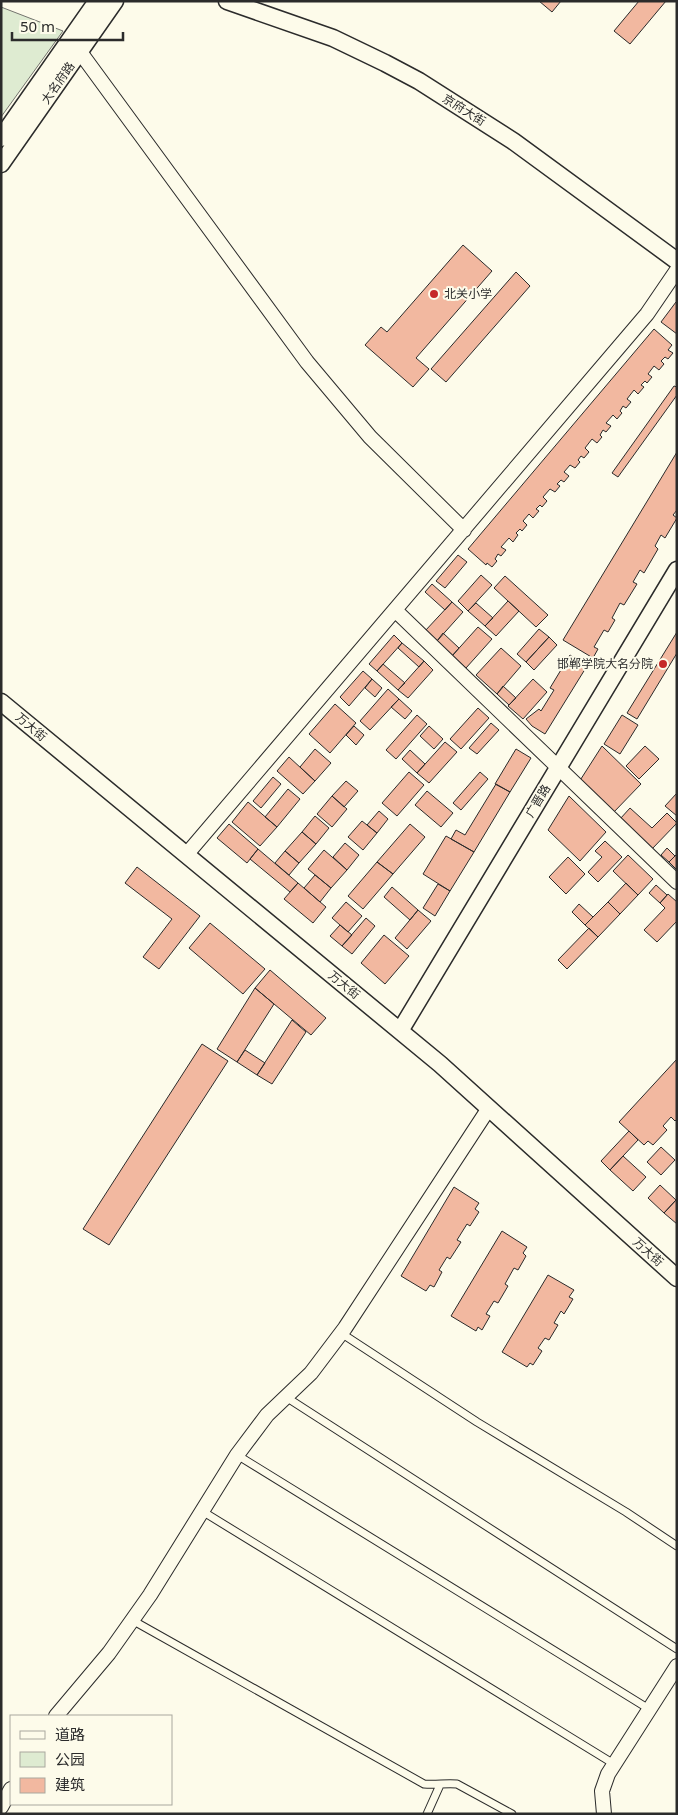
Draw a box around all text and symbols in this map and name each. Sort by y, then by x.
scale bar [12,10,124,42]
text: 50 m [20,16,55,36]
street label: 大名府路 [37,58,78,107]
street label: 京府大街 [439,90,489,130]
place label: 北关小学 [444,285,492,302]
marker: 北关小学 [428,288,440,300]
place label: 邯郸学院大名分院 [557,655,653,672]
marker: 邯郸学院大名分院 [657,658,669,670]
street label: 万大街 [12,709,51,745]
street label: 广晋路 [521,781,554,821]
street label: 万大街 [325,967,364,1003]
street label: 万大街 [629,1233,667,1270]
legend [10,1715,172,1805]
text: 道路 [55,1724,85,1744]
text: 公园 [55,1749,85,1769]
text: 建筑 [55,1774,85,1794]

